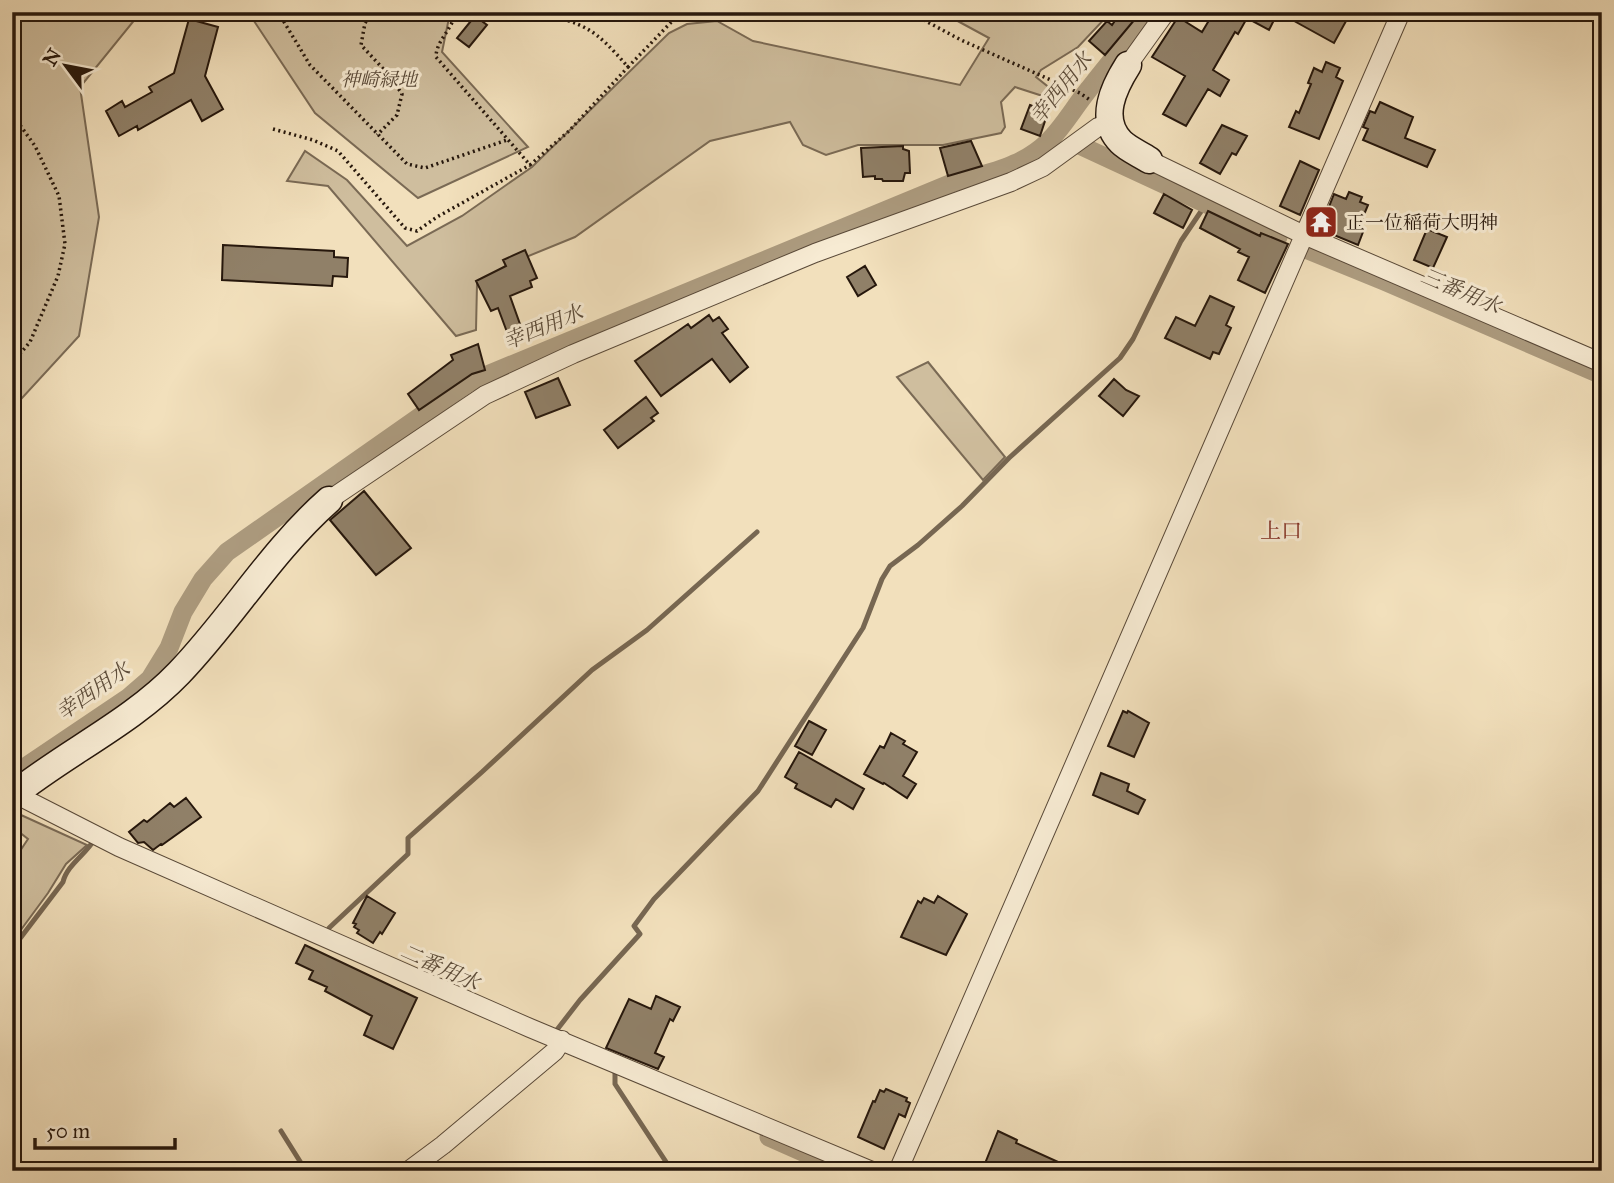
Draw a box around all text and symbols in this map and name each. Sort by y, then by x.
north arrow [32,32,102,102]
text: N [38,44,66,70]
water label: 幸西用水 [1024,46,1099,129]
park label: 神崎緑地 [341,68,419,91]
temple icon: 正一位稲荷大明神 [1302,203,1340,241]
place label: 正一位稲荷大明神 [1346,211,1498,234]
water label: 三番用水 [1417,263,1507,320]
water label: 幸西用水 [499,298,589,355]
district label: 上口 [1260,518,1302,544]
water label: 幸西用水 [51,655,136,726]
water label: 二番用水 [396,938,485,997]
scale bar [35,1106,175,1150]
text: 50 m [46,1118,91,1144]

